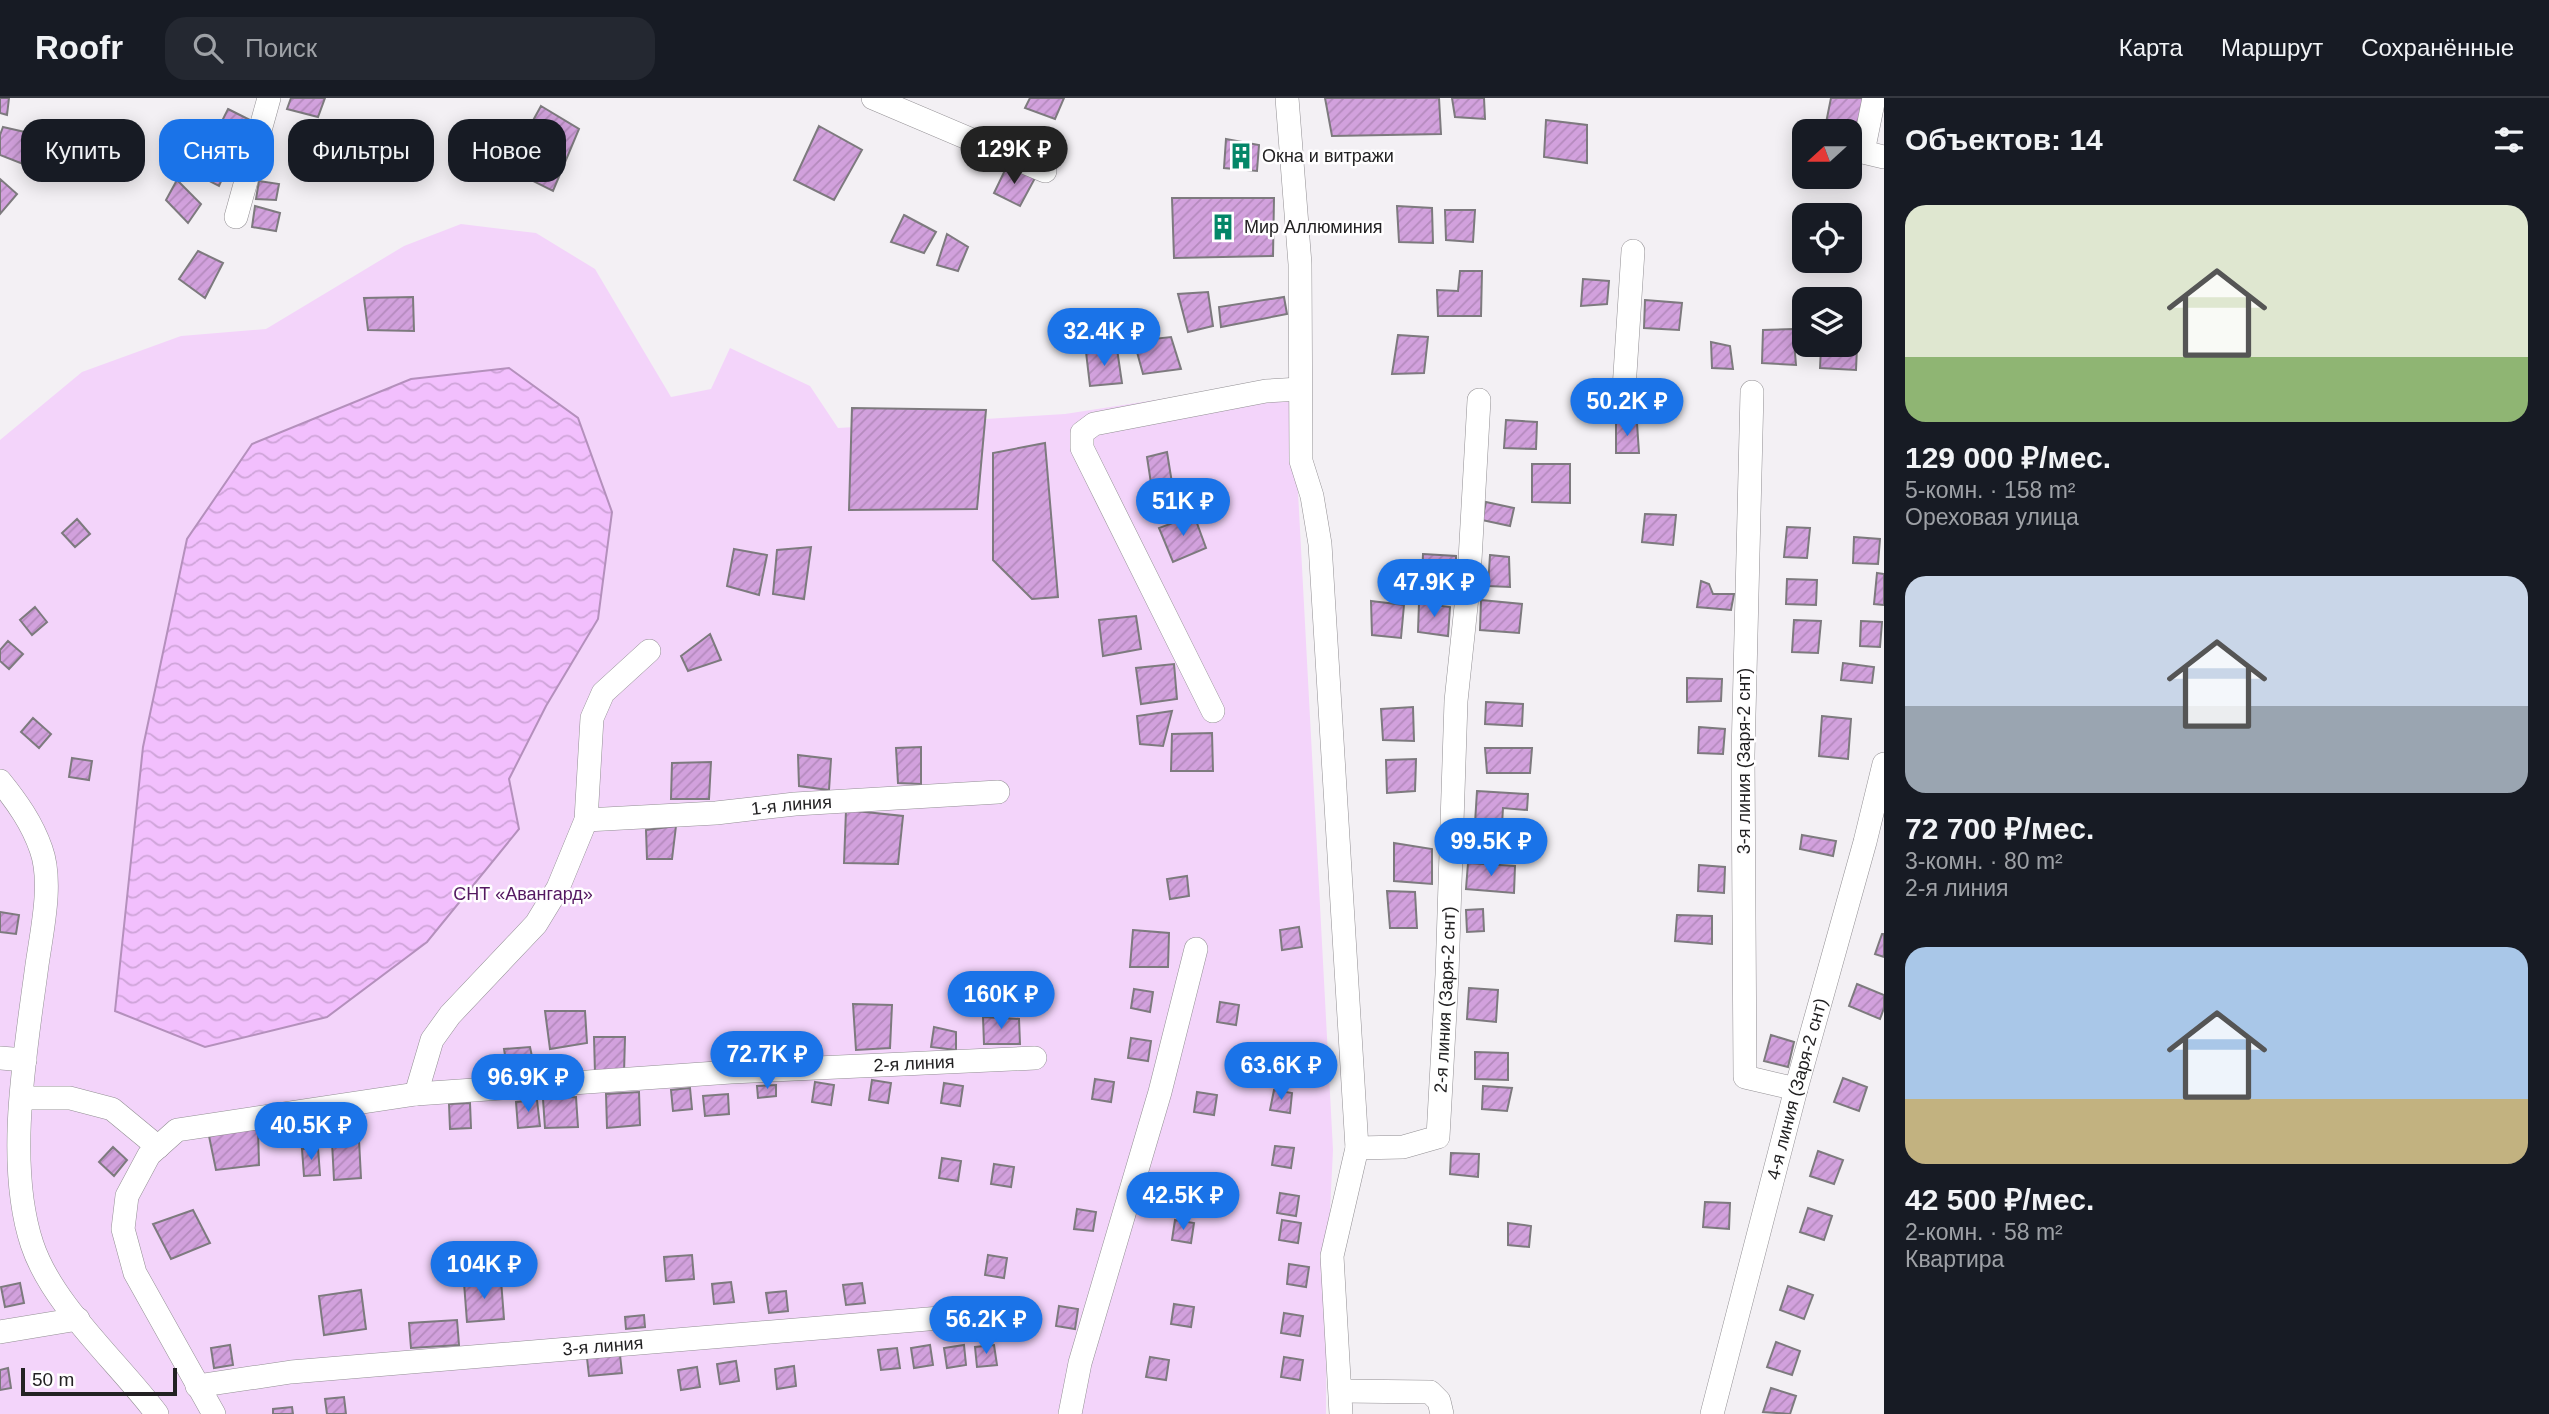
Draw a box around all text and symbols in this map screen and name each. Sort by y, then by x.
search box [165,17,655,80]
text: Roofr [35,29,123,66]
icon: search [189,29,227,67]
text: Поиск [245,33,317,63]
text: Карта [2119,34,2183,61]
text: Маршрут [2221,34,2323,61]
text: Сохранённые [2361,34,2514,61]
chip: Купить [21,119,145,182]
chip: Снять [159,119,274,182]
chip: Фильтры [288,119,434,182]
chip: Новое [448,119,566,182]
north arrow [1792,119,1862,189]
map controls [1792,119,1862,357]
icon: filters [2490,121,2528,159]
text: Объектов: 14 [1905,123,2103,156]
pin: 129K ₽ [957,126,1071,186]
text: 129K ₽ [977,136,1051,162]
building icon: Окна и витражи [1226,141,1256,171]
place label: Окна и витражи [1262,146,1394,166]
button: locate [1792,203,1862,273]
building icon: Мир Аллюминия [1208,212,1238,242]
place label: Мир Аллюминия [1244,217,1383,237]
icon: home [2154,250,2280,376]
button: layers [1792,287,1862,357]
pin: 32.4K ₽ [1039,308,1169,368]
text: 32.4K ₽ [1063,318,1145,344]
pin: 50.2K ₽ [1562,378,1692,438]
text: 50.2K ₽ [1586,388,1668,414]
text: 129 000 ₽/мес. [1905,441,2111,474]
text: 5-комн. · 158 m² [1905,477,2076,503]
pin: 51K ₽ [1134,478,1232,538]
text: 51K ₽ [1152,488,1214,514]
text: Ореховая улица [1905,504,2079,530]
pin: 47.9K ₽ [1369,560,1499,619]
text: 47.9K ₽ [1393,569,1475,595]
icon: home [2154,621,2280,747]
street label: 3-я линия (Заря-2 снт) [1734,668,1754,854]
street label: 1-я линия [750,792,832,819]
text: 72 700 ₽/мес. [1905,812,2094,845]
pin: 99.5K ₽ [1426,818,1556,878]
text: 99.5K ₽ [1450,828,1532,854]
text: 3-комн. · 80 m² [1905,848,2063,874]
text: 2-я линия [1905,875,2009,901]
park label: СНТ «Авангард» [453,884,593,904]
street label: 2-я линия (Заря-2 снт) [1430,906,1459,1093]
pin: 160K ₽ [944,972,1058,1031]
text: 160K ₽ [964,981,1038,1007]
icon: home [2154,992,2280,1118]
street label: 4-я линия (Заря-2 снт) [1763,996,1831,1182]
pin: 72.7K ₽ [702,1032,832,1091]
text: 72.7K ₽ [726,1041,808,1067]
pin: 63.6K ₽ [1216,1042,1346,1102]
street label: 2-я линия [873,1052,955,1075]
text: 63.6K ₽ [1240,1052,1322,1078]
pin: 96.9K ₽ [463,1054,593,1114]
text: 96.9K ₽ [487,1064,569,1090]
pin: 40.5K ₽ [246,1102,376,1162]
text: 40.5K ₽ [270,1112,352,1138]
pin: 42.5K ₽ [1118,1172,1248,1232]
text: 42.5K ₽ [1142,1182,1224,1208]
text: 42 500 ₽/мес. [1905,1183,2094,1216]
text: 2-комн. · 58 m² [1905,1219,2063,1245]
pin: 104K ₽ [427,1242,541,1301]
text: Квартира [1905,1246,2004,1272]
text: 104K ₽ [447,1251,521,1277]
pin: 56.2K ₽ [921,1296,1051,1356]
text: 56.2K ₽ [945,1306,1027,1332]
street label: 3-я линия [562,1333,644,1359]
scale bar [21,1365,177,1397]
text: 50 m [32,1369,74,1390]

